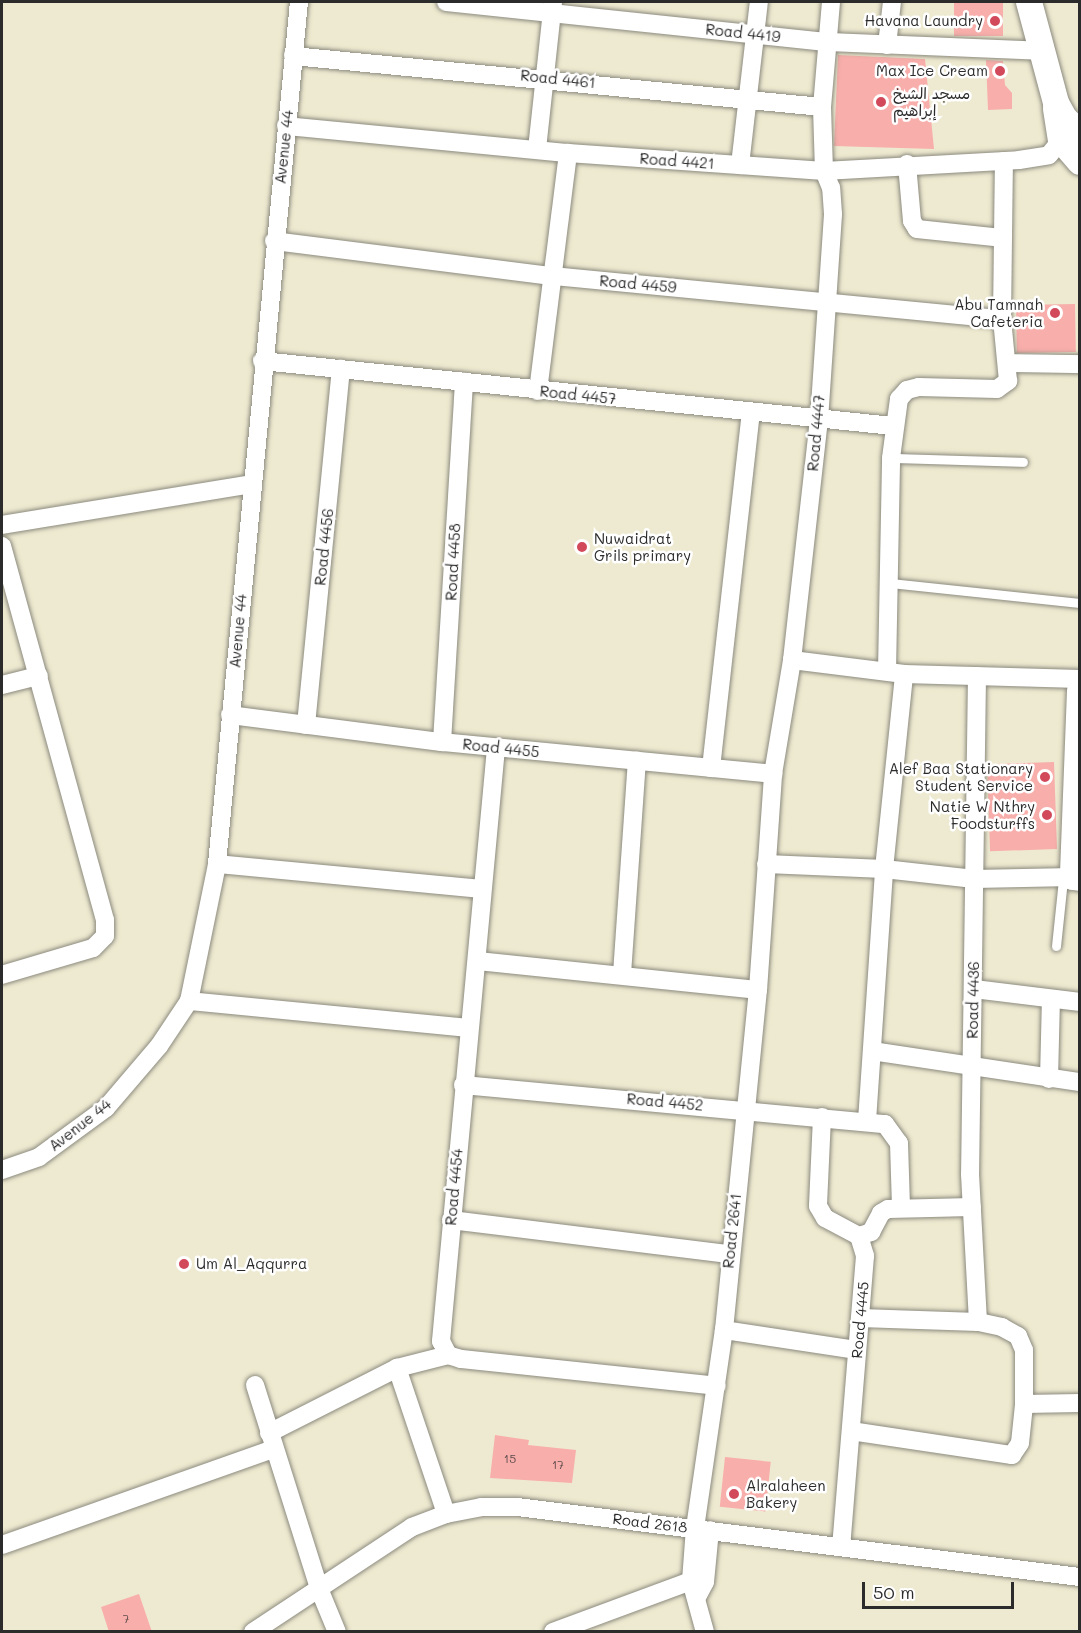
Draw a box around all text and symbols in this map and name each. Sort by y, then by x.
place label: Havana Laundry [865,12,983,30]
marker: Havana Laundry [988,14,1002,28]
street label: Road 4419 [705,20,781,46]
place label: Max Ice Cream [876,62,988,80]
marker: Max Ice Cream [993,64,1007,78]
street label: Road 4461 [519,66,597,92]
place label: مسجد الشيخ إبراهيم [893,84,970,119]
marker: مسجد الشيخ إبراهيم [874,95,888,109]
street label: Avenue 44 [271,109,297,185]
street label: Road 4421 [639,149,715,173]
street label: Road 4459 [599,272,677,296]
place label: Abu Tamnah Cafeteria [954,295,1043,330]
marker: Abu Tamnah Cafeteria [1048,306,1062,320]
street label: Road 4457 [539,382,617,408]
street label: Road 4447 [804,394,828,472]
street label: Road 4456 [311,507,337,587]
street label: Road 4458 [442,523,464,601]
place label: Nuwaidrat Grils primary [594,529,691,564]
marker: Nuwaidrat Grils primary [575,540,589,554]
street label: Avenue 44 [226,593,250,669]
street label: Road 4455 [462,735,540,761]
place label: Alef Baa Stationary Student Service [889,759,1033,794]
marker: Alef Baa Stationary Student Service [1038,770,1052,784]
place label: Natie W Nthry Foodsturffs [930,797,1035,832]
marker: Natie W Nthry Foodsturffs [1040,808,1054,822]
street label: Road 4436 [963,961,983,1039]
street label: Road 4452 [626,1090,704,1114]
street label: Avenue 44 [45,1095,115,1155]
street label: Road 4454 [442,1148,466,1226]
street label: Road 2641 [719,1193,745,1269]
place label: Um Al_Aqqurra [196,1255,307,1273]
marker: Um Al_Aqqurra [177,1257,191,1271]
street label: Road 4445 [848,1281,872,1359]
house number: 15 [504,1452,516,1466]
house number: 17 [552,1458,564,1472]
place label: Alralaheen Bakery [746,1476,825,1511]
marker: Alralaheen Bakery [727,1487,741,1501]
street label: Road 2618 [612,1509,688,1537]
scale bar [865,1570,1016,1608]
text: 50 m [873,1580,915,1604]
house number: 7 [123,1612,129,1626]

